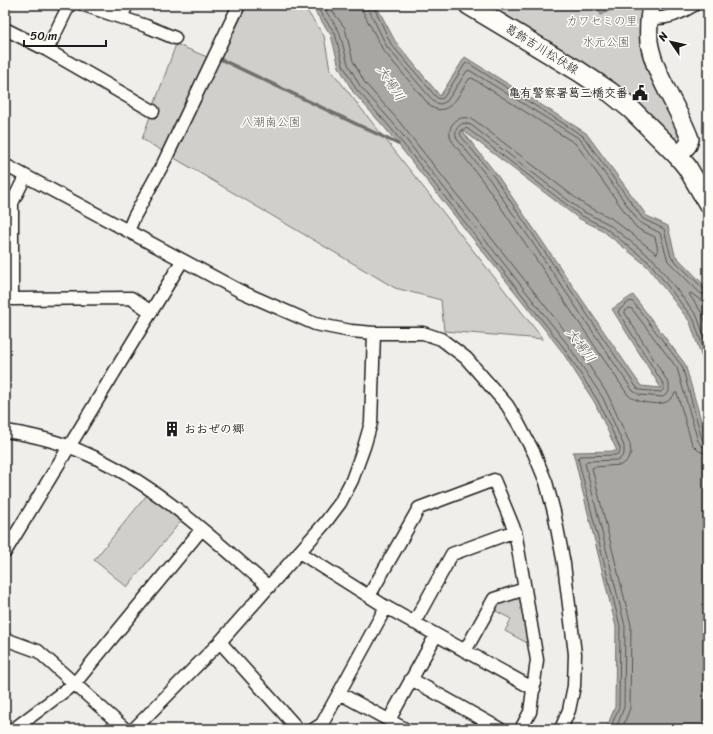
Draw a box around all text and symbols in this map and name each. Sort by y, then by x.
park label: カワセミの里 [566,10,638,32]
street label: 葛飾吉川松伏線 [501,17,583,81]
scale bar [24,22,106,48]
north arrow [651,22,691,62]
text: 50 m [30,25,57,47]
text: N [653,28,673,46]
park label: 水元公園 [582,31,630,53]
water label: 大場川 [371,60,411,106]
place label: 亀有警察署葛三橋交番 [508,82,628,104]
public building icon: 亀有警察署葛三橋交番 [631,84,649,102]
park label: 八潮南公園 [241,111,301,133]
water label: 大場川 [560,322,602,368]
place label: おおぜの郷 [184,418,244,440]
building icon: おおぜの郷 [163,420,181,438]

